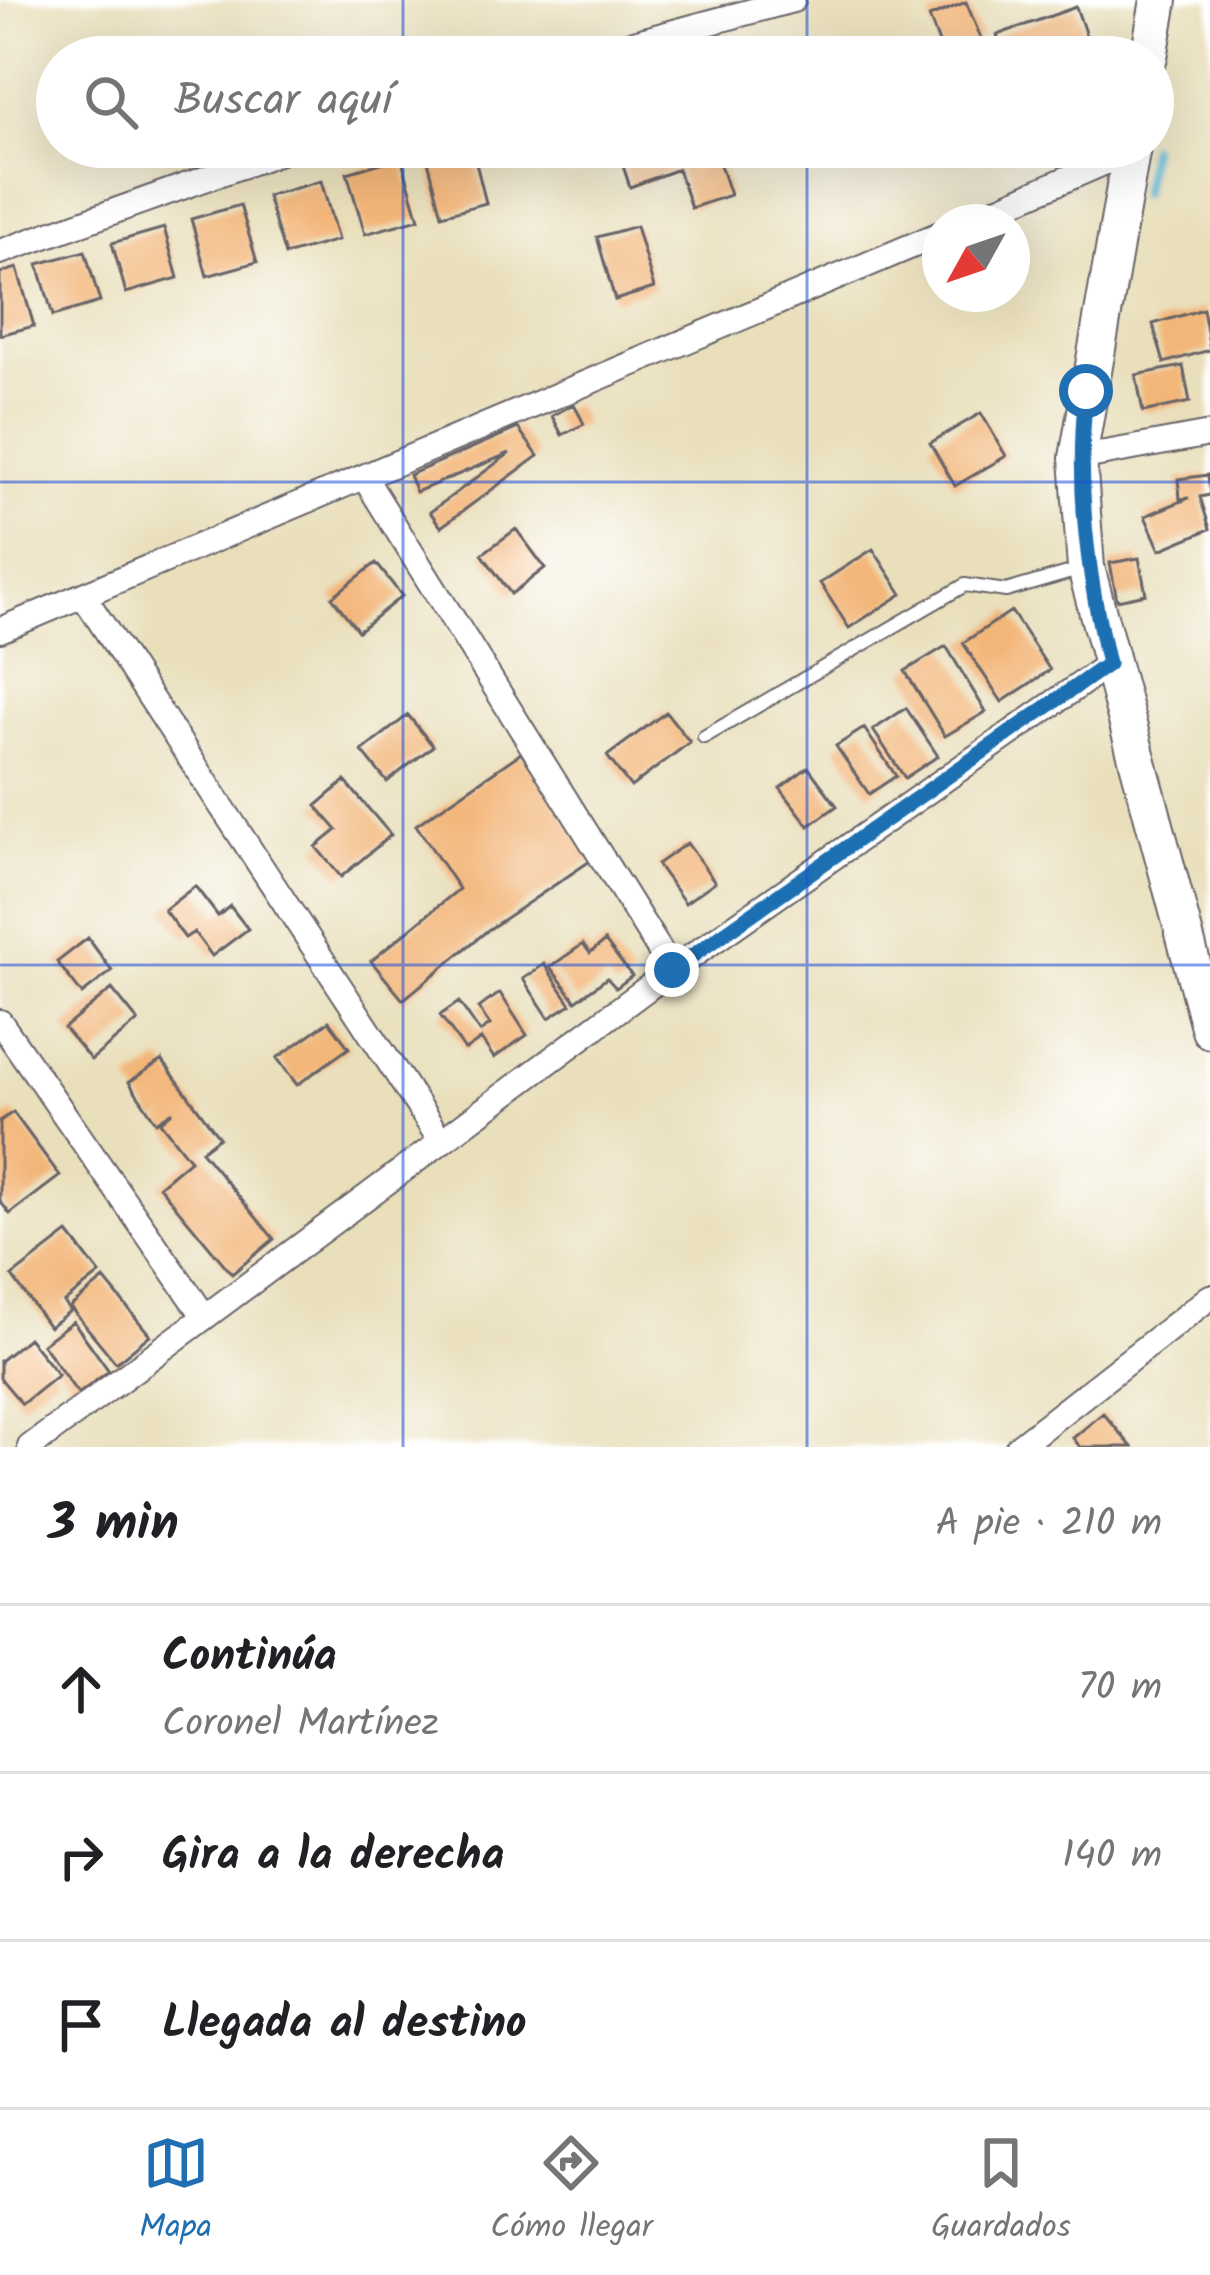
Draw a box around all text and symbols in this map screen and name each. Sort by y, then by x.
search box [36,36,1174,168]
text: Buscar aquí [174,66,392,138]
icon: search [78,69,144,135]
north arrow [922,204,1030,312]
route start [1059,364,1113,418]
route end [645,943,699,997]
text: 3 min [48,1485,179,1566]
text: A pie · 210 m [936,1494,1162,1556]
text: Continúa [162,1622,337,1694]
icon: ahead [48,1656,114,1722]
text: 70 m [1078,1658,1162,1720]
text: Coronel Martínez [162,1694,439,1756]
text: Gira a la derecha [162,1821,504,1893]
icon: right [48,1824,114,1890]
text: 140 m [1062,1826,1162,1888]
text: Llegada al destino [162,1989,527,2061]
icon: arrive [48,1992,114,2058]
tab: Mapa [139,2130,212,2255]
tab: Cómo llegar [490,2130,653,2255]
tab: Guardados [931,2130,1071,2255]

